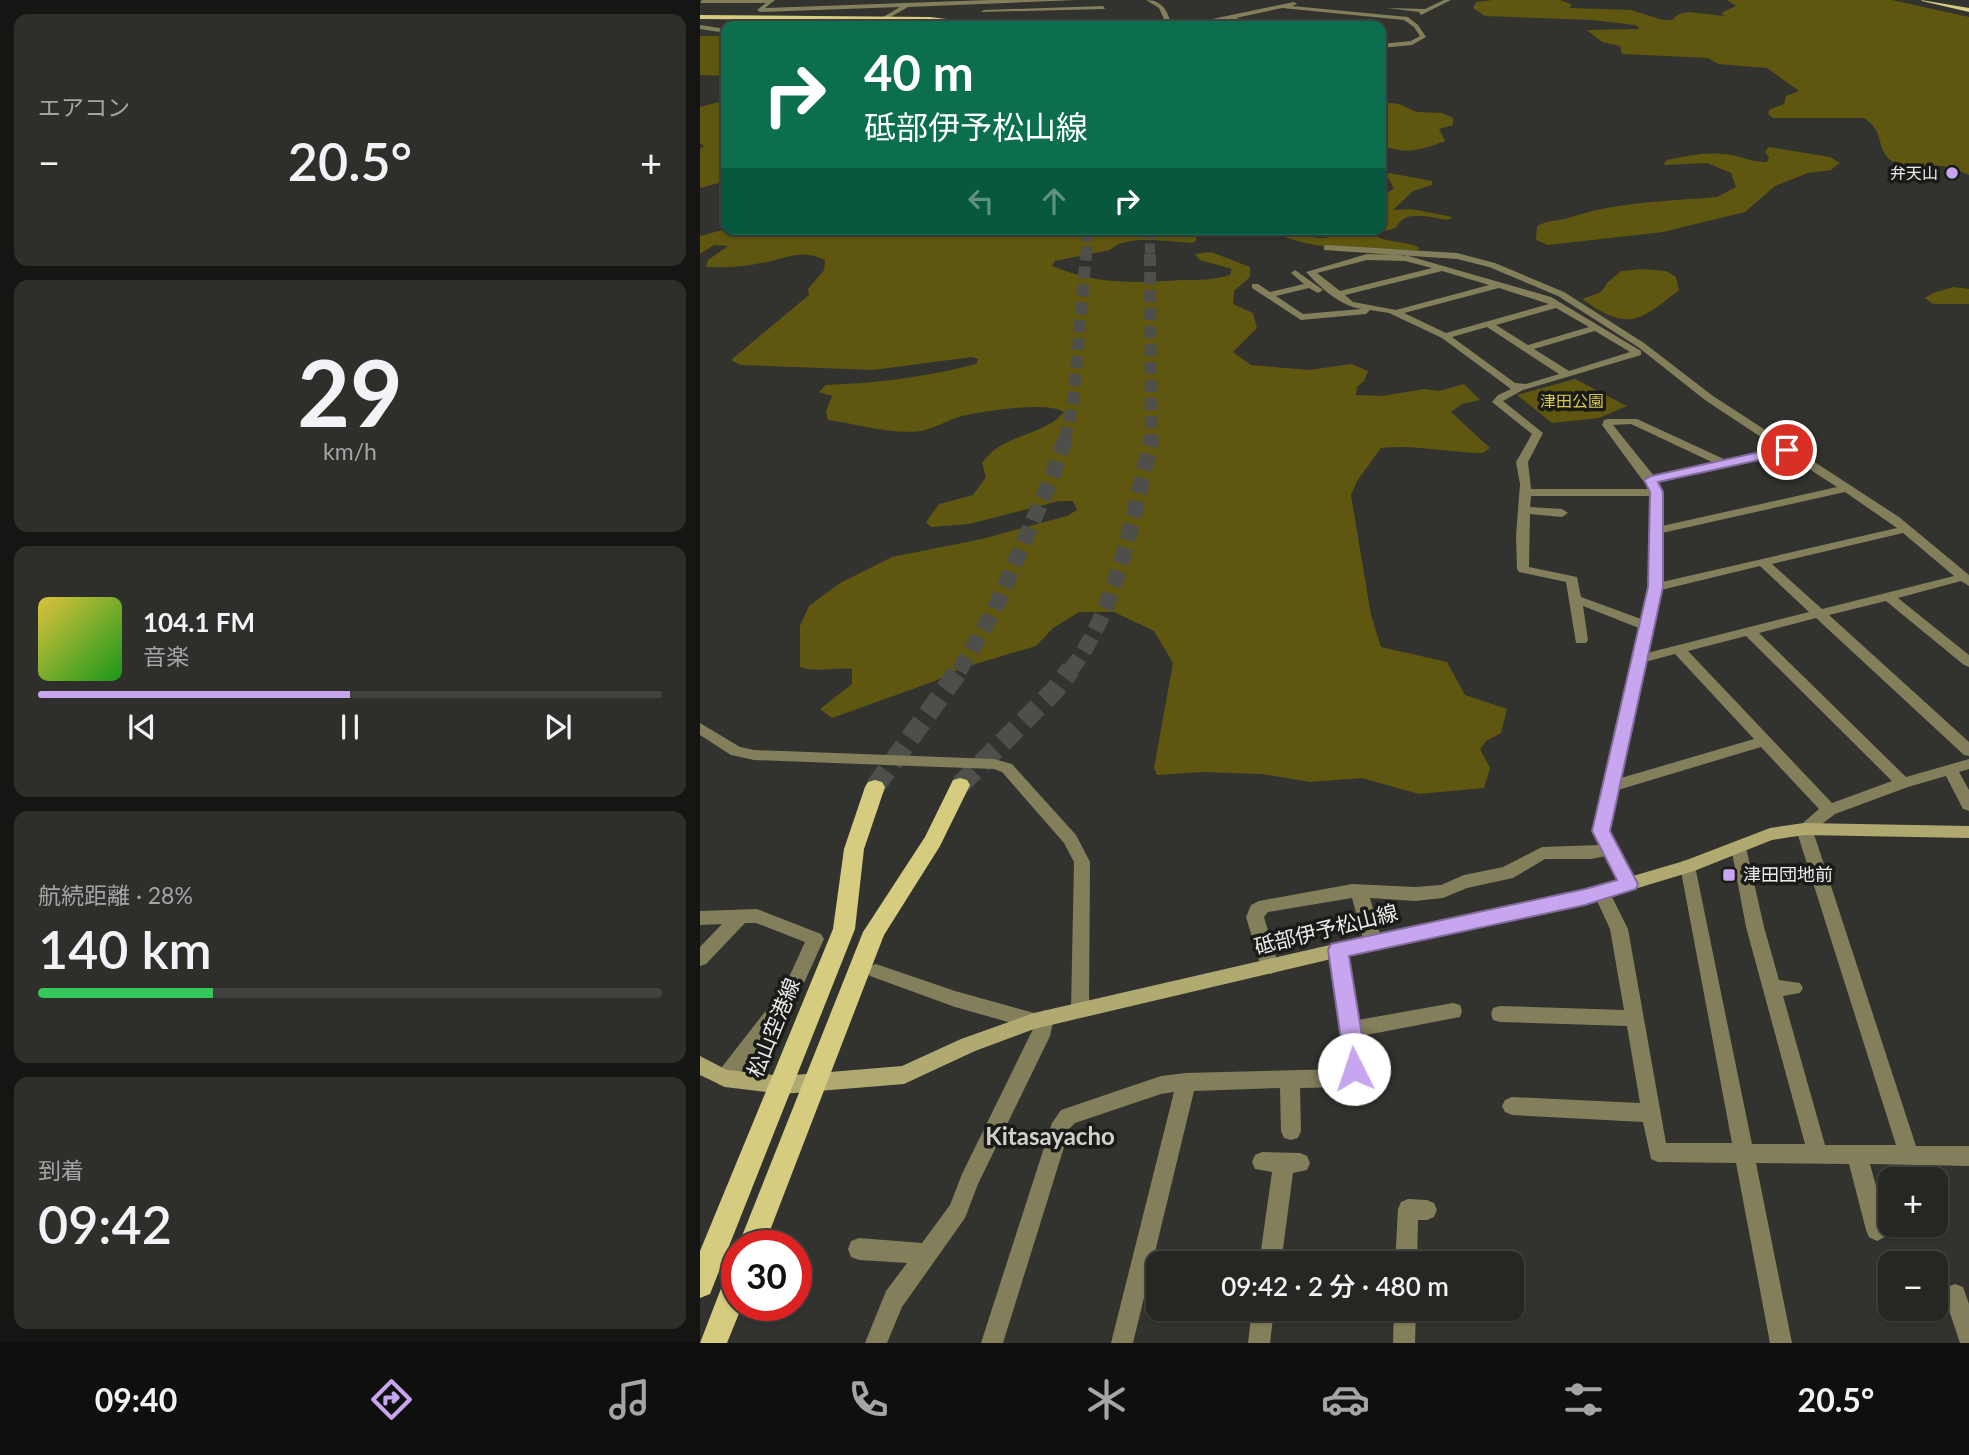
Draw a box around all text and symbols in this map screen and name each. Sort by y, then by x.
text: 40 m [864,43,974,101]
icon: right [749,49,840,140]
text: エアコン [38,93,130,121]
text: 砥部伊予松山線 [864,107,1088,146]
text: 20.5° [288,130,412,192]
text: − [38,139,60,185]
text: + [640,139,662,185]
place label: 弁天山 [1890,163,1938,182]
marker: 弁天山 [1944,165,1960,181]
icon: left [962,182,1000,220]
icon: ahead [1035,182,1073,220]
icon: right [1108,182,1146,220]
text: 29 [297,337,403,446]
park label: 津田公園 [1540,391,1604,410]
pin [1757,420,1817,480]
icon: arrive [1768,431,1806,469]
text: km/h [323,437,377,465]
text: 104.1 FM [143,606,255,638]
text: 音楽 [143,642,189,670]
icon: previous [123,708,161,746]
icon: pause [331,708,369,746]
icon: next [539,708,577,746]
place label: 津田団地前 [1743,863,1833,885]
marker: 津田団地前 [1721,867,1737,883]
text: 航続距離 · 28% [38,881,193,909]
street label: 砥部伊予松山線 [1251,899,1400,958]
text: 140 km [38,918,212,980]
street label: 松山空港線 [741,974,804,1081]
position arrow [1317,1032,1391,1106]
district label: Kitasayacho [985,1121,1115,1150]
text: 到着 [38,1156,84,1184]
map controls [1878,1167,1948,1321]
button: + [1878,1167,1948,1237]
text: 09:42 [38,1193,172,1255]
speed limit sign: 30 [721,1230,812,1321]
button: − [1878,1251,1948,1321]
text: 09:42 · 2 分 · 480 m [1221,1270,1449,1302]
icon: directions [367,1375,416,1424]
icon: music [605,1375,654,1424]
icon: phone [844,1375,893,1424]
icon: climate [1082,1375,1131,1424]
icon: car [1321,1375,1370,1424]
icon: filters [1559,1375,1608,1424]
text: 09:40 [95,1380,177,1419]
text: 20.5° [1798,1380,1874,1419]

